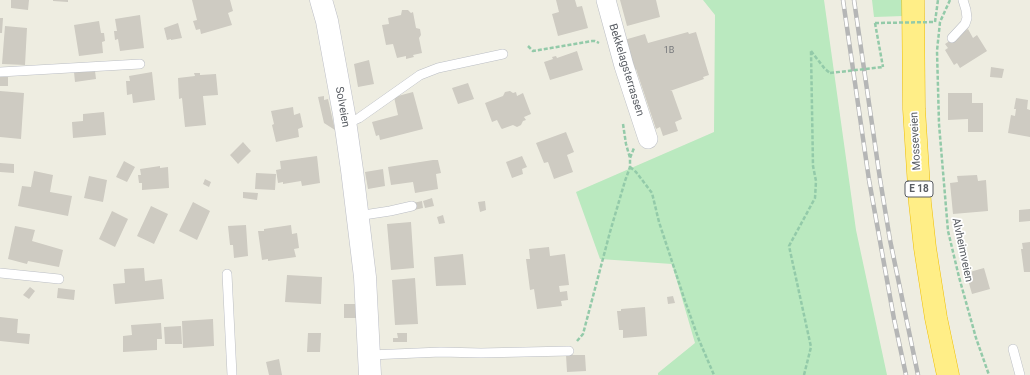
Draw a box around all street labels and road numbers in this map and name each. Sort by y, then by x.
street label: Bekkelagsterrassen [606,22,646,118]
street label: Solveien [332,86,352,128]
street label: Mosseveien [908,111,924,171]
road number: E 18 [905,181,933,197]
street label: Alvheimveien [949,217,975,283]

